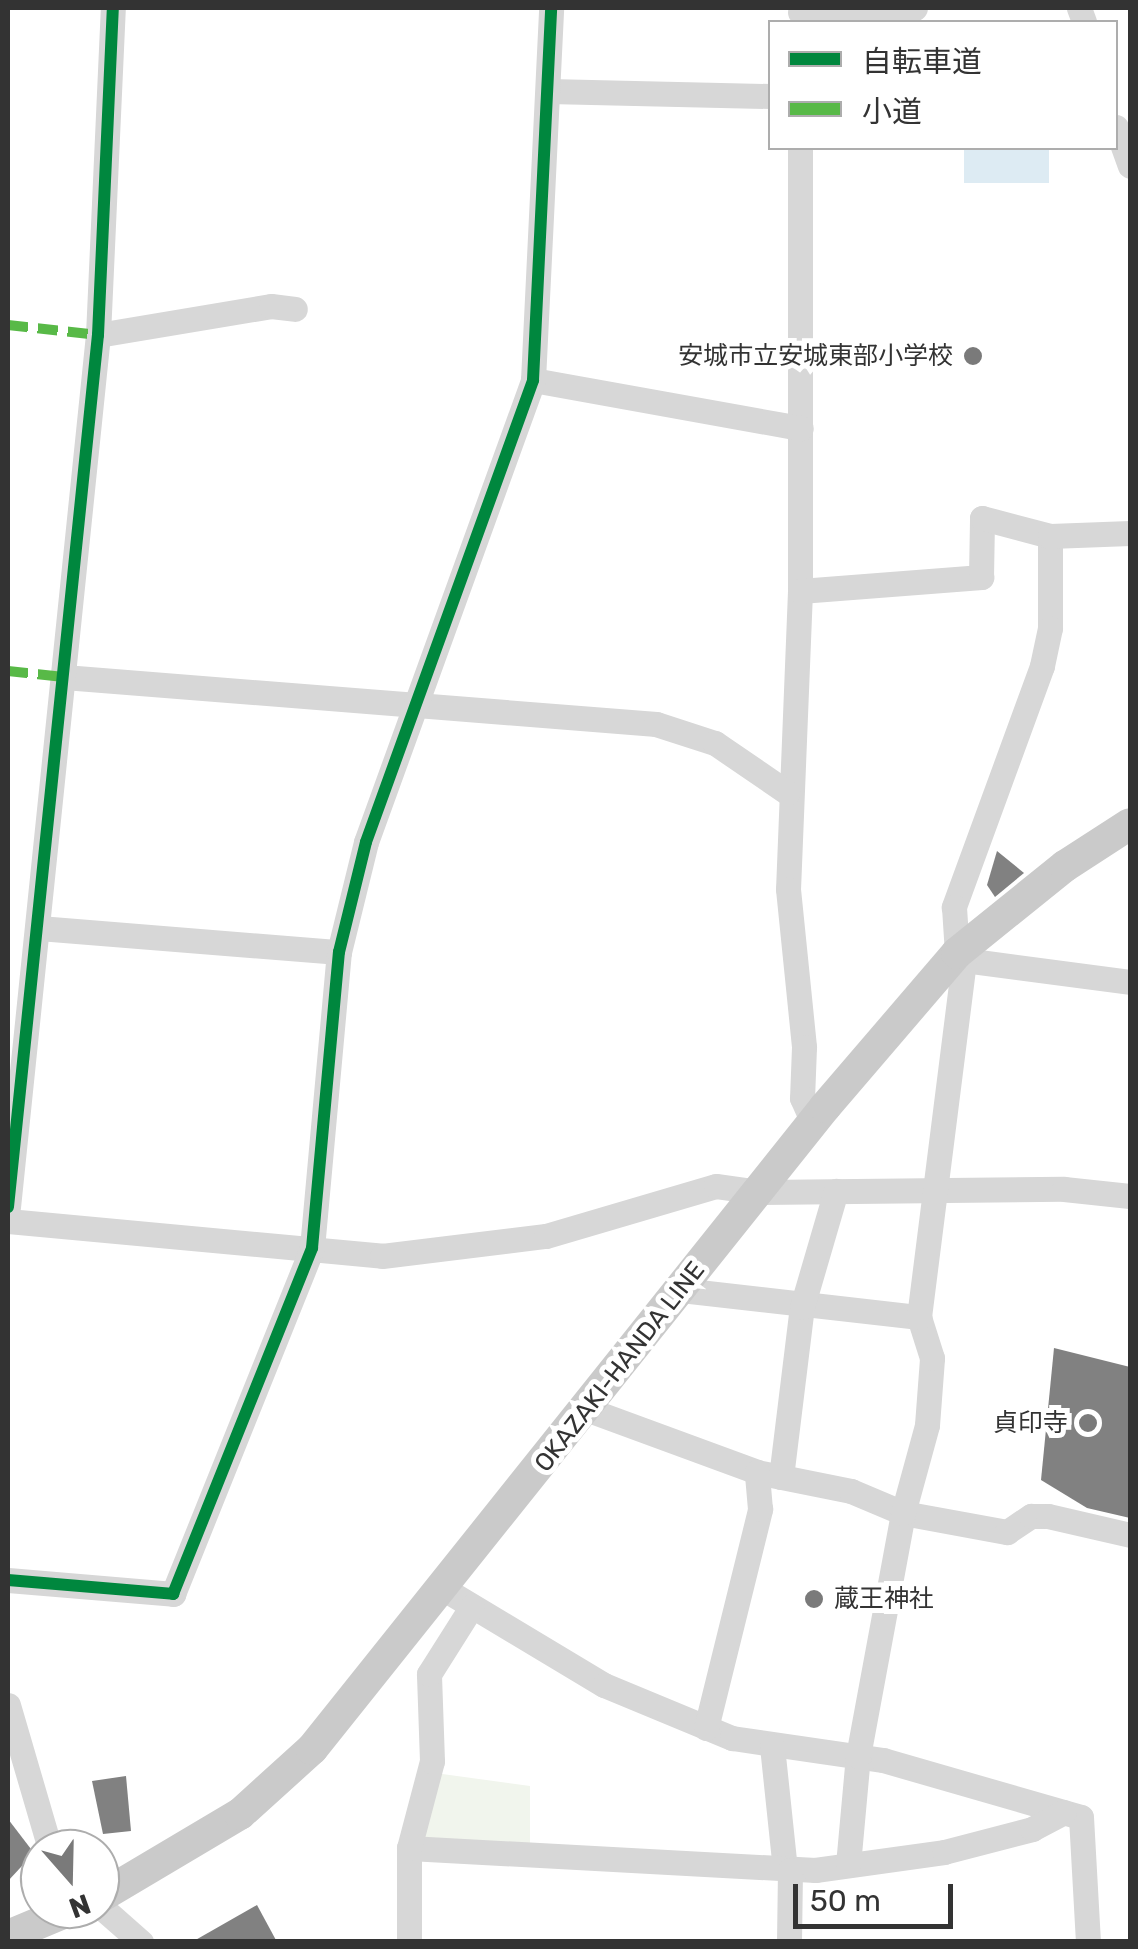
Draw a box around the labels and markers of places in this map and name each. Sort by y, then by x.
place label: 安城市立安城東部小学校 [678,341,953,371]
marker: 安城市立安城東部小学校 [962,345,984,367]
place label: 貞印寺 [993,1408,1068,1438]
marker: 貞印寺 [1077,1412,1099,1434]
place label: 蔵王神社 [834,1584,934,1614]
marker: 蔵王神社 [803,1588,825,1610]

